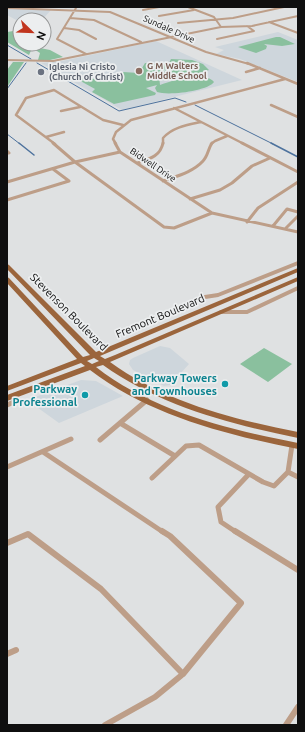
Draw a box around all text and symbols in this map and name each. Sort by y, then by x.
north arrow [12,12,52,52]
street label: Sundale Drive [142,13,196,45]
text: N [34,30,48,42]
place label: G M Walters Middle School [147,61,207,81]
place label: Iglesia Ni Cristo (Church of Christ) [49,62,123,82]
marker: G M Walters Middle School [134,66,144,76]
marker: Iglesia Ni Cristo (Church of Christ) [36,67,46,77]
street label: Bidwell Drive [128,146,178,184]
street label: Stevenson Boulevard [28,271,110,353]
street label: Fremont Boulevard [114,292,206,340]
place label: Parkway Towers and Townhouses [132,372,217,397]
marker: Parkway Towers and Townhouses [220,379,230,389]
place label: Parkway Professional [12,383,78,408]
marker: Parkway Professional [80,390,90,400]

